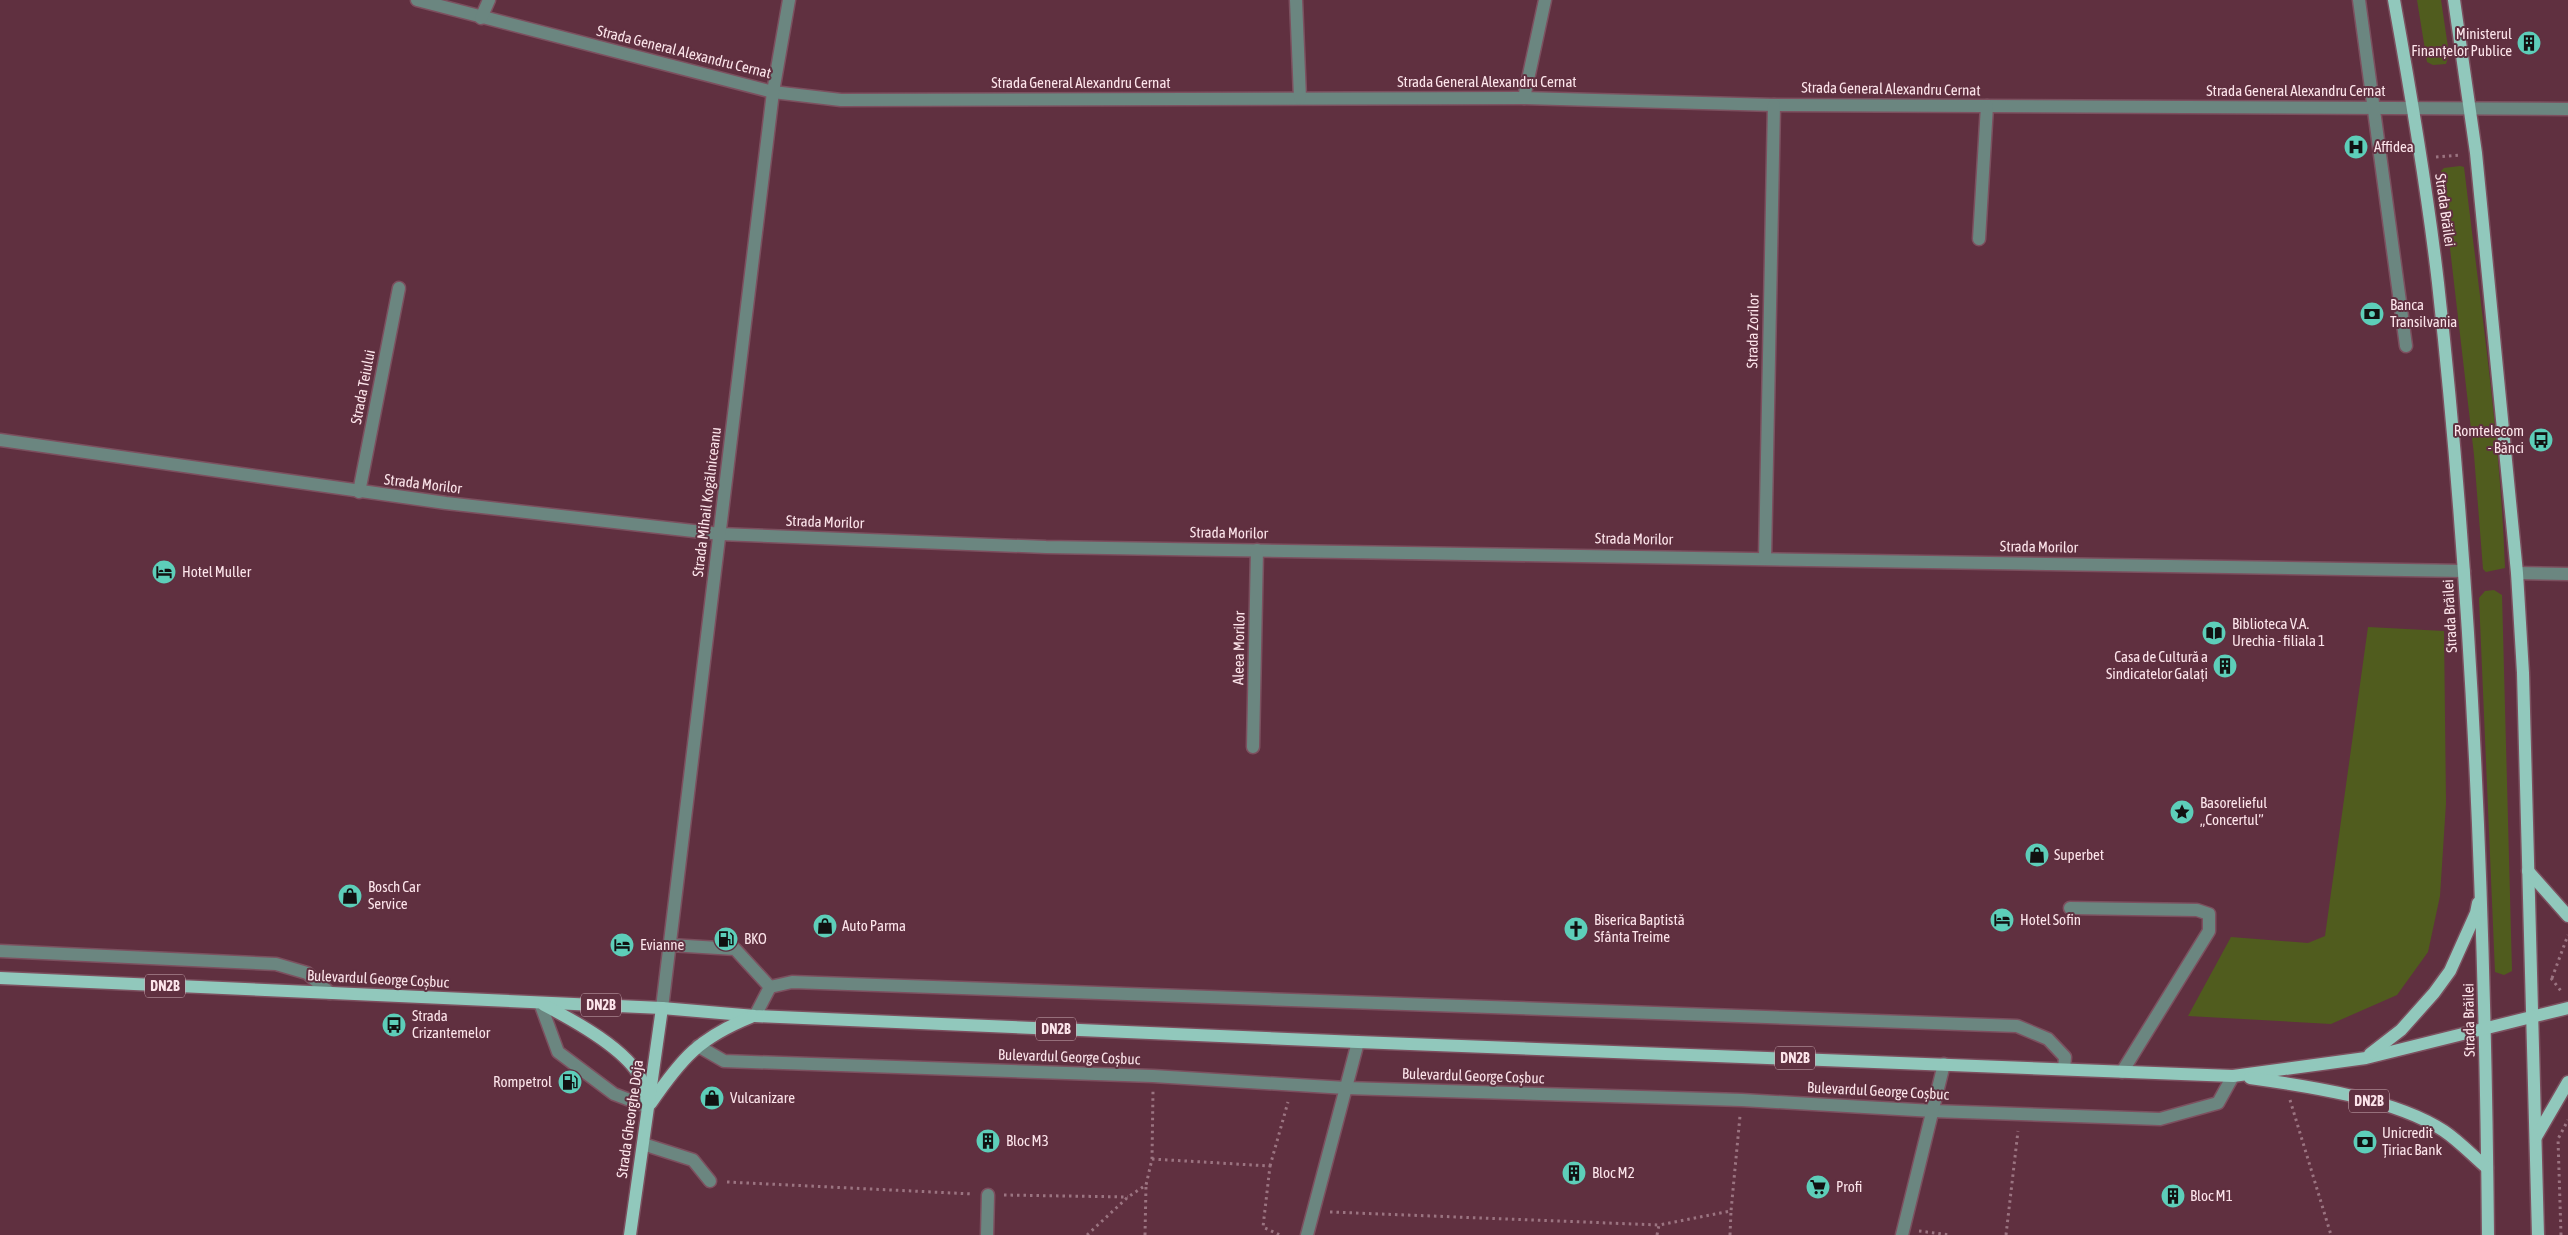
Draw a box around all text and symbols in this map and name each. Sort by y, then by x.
street label: Strada General Alexandru Cernat [595,22,773,81]
place label: Ministerul Finanțelor Publice [2411,25,2512,59]
building icon: Ministerul Finanțelor Publice [2516,30,2542,56]
street label: Strada General Alexandru Cernat [1397,73,1577,90]
street label: Strada General Alexandru Cernat [991,74,1171,91]
street label: Strada General Alexandru Cernat [1801,78,1981,99]
street label: Strada General Alexandru Cernat [2206,82,2386,99]
hospital icon: Affidea [2343,134,2369,160]
place label: Affidea [2374,138,2414,155]
street label: Strada Brăilei [2432,172,2459,248]
street label: Strada Zorilor [1743,293,1762,369]
place label: Banca Transilvania [2390,296,2457,330]
bank icon: Banca Transilvania [2359,301,2385,327]
street label: Strada Teiului [347,348,378,426]
place label: Romtelecom - Bănci [2454,422,2524,456]
street label: Strada Mihail Kogălniceanu [689,426,724,578]
bus stop icon: Romtelecom - Bănci [2528,427,2554,453]
street label: Strada Morilor [383,470,463,497]
street label: Strada Morilor [786,512,865,531]
street label: Strada Morilor [1190,523,1269,542]
street label: Strada Morilor [1595,529,1674,548]
street label: Strada Morilor [2000,537,2079,556]
hotel icon: Hotel Muller [151,559,177,585]
place label: Hotel Muller [182,563,252,580]
street label: Strada Brăilei [2439,579,2460,653]
street label: Aleea Morilor [1229,610,1248,685]
place label: Biblioteca V.A. Urechia - filiala 1 [2232,615,2325,649]
library icon: Biblioteca V.A. Urechia - filiala 1 [2201,620,2227,646]
place label: Casa de Cultură a Sindicatelor Galați [2106,648,2208,682]
building icon: Casa de Cultură a Sindicatelor Galați [2212,653,2238,679]
place label: Basorelieful „Concertul” [2200,794,2267,828]
place icon: Basorelieful „Concertul” [2169,799,2195,825]
shop icon: Superbet [2024,842,2050,868]
place label: Superbet [2054,846,2104,863]
place label: Bosch Car Service [368,878,421,912]
shop icon: Bosch Car Service [337,883,363,909]
hotel icon: Hotel Sofin [1989,907,2015,933]
place label: Biserica Baptistă Sfânta Treime [1594,911,1685,945]
place label: Hotel Sofin [2020,911,2081,928]
shop icon: Auto Parma [812,913,838,939]
church icon: Biserica Baptistă Sfânta Treime [1563,916,1589,942]
place label: Auto Parma [842,917,906,934]
fuel station icon: BKO [713,926,739,952]
place label: BKO [744,930,767,947]
hotel icon: Evianne [609,932,635,958]
place label: Evianne [640,936,685,953]
street label: Bulevardul George Coșbuc [306,966,450,991]
road number: DN2B [145,974,185,998]
street label: Strada Brăilei [2459,983,2478,1057]
road number: DN2B [581,994,621,1016]
place label: Strada Crizantemelor [412,1007,491,1041]
bus stop icon: Strada Crizantemelor [381,1012,407,1038]
road number: DN2B [1036,1018,1076,1040]
street label: Bulevardul George Coșbuc [998,1046,1141,1067]
road number: DN2B [1775,1046,1815,1070]
street label: Strada Gheorghe Doja [613,1059,646,1179]
street label: Bulevardul George Coșbuc [1402,1065,1545,1086]
fuel station icon: Rompetrol [557,1069,583,1095]
place label: Rompetrol [493,1073,552,1090]
street label: Bulevardul George Coșbuc [1806,1078,1950,1103]
shop icon: Vulcanizare [699,1085,725,1111]
place label: Vulcanizare [730,1089,795,1106]
road number: DN2B [2349,1090,2389,1112]
place label: Unicredit Țiriac Bank [2382,1124,2443,1158]
building icon: Bloc M3 [975,1128,1001,1154]
bank icon: Unicredit Țiriac Bank [2352,1129,2378,1155]
place label: Bloc M3 [1006,1132,1049,1149]
building icon: Bloc M2 [1561,1160,1587,1186]
place label: Bloc M2 [1592,1164,1635,1181]
supermarket icon: Profi [1805,1174,1831,1200]
place label: Profi [1836,1178,1862,1195]
building icon: Bloc M1 [2160,1183,2186,1209]
place label: Bloc M1 [2190,1187,2233,1204]

